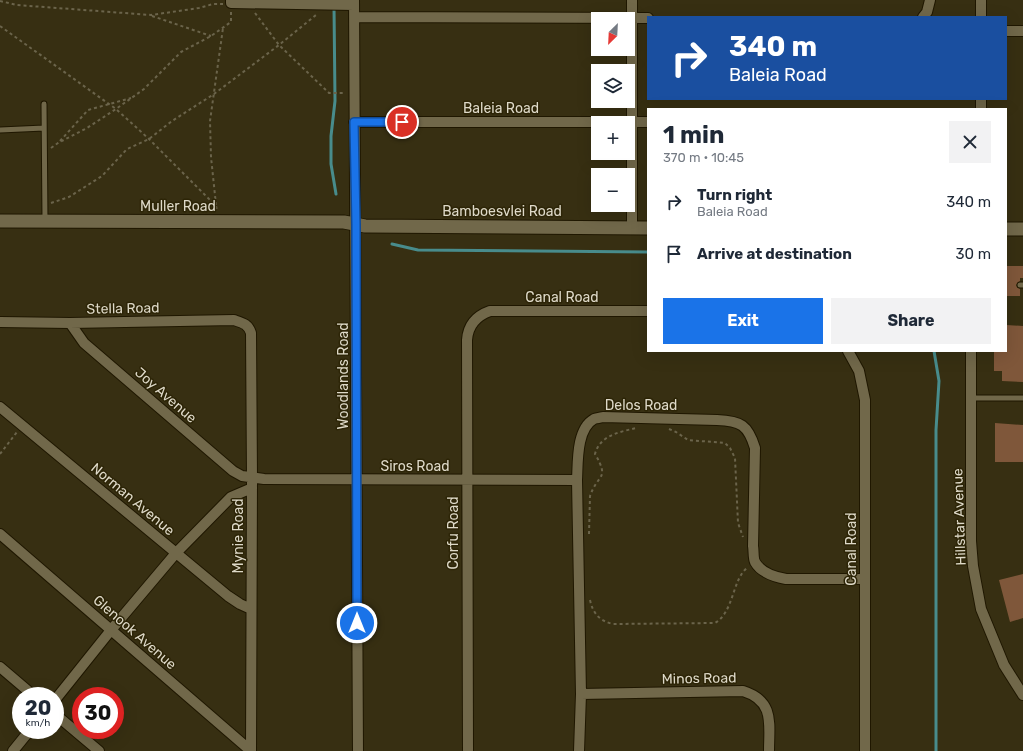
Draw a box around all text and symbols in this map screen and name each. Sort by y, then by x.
north arrow [591,12,635,56]
map controls [591,12,635,212]
text: 340 m [729,30,817,63]
icon: right [663,32,715,84]
button: layers [591,64,635,108]
text: Baleia Road [729,64,827,86]
street label: Baleia Road [463,100,539,117]
pin [385,105,419,139]
icon: arrive [391,111,413,133]
button: + [591,116,635,160]
text: 1 min [663,121,724,149]
button: close [949,121,991,163]
text: 370 m · 10:45 [663,150,744,165]
button: − [591,168,635,212]
text: Turn right [697,186,772,204]
icon: right [663,191,685,213]
text: 340 m [946,193,991,211]
street label: Muller Road [140,198,216,215]
street label: Bamboesvlei Road [442,203,562,220]
text: Baleia Road [697,204,768,219]
icon: arrive [663,243,685,265]
text: Arrive at destination [697,245,852,263]
text: 30 m [955,245,991,263]
street label: Canal Road [525,289,599,306]
button: Exit [663,298,823,344]
button: Share [831,298,991,344]
street label: Stella Road [86,299,160,318]
street label: Woodlands Road [335,322,352,430]
street label: Joy Avenue [131,364,200,427]
street label: Delos Road [605,397,677,414]
street label: Siros Road [380,458,450,475]
street label: Norman Avenue [87,459,178,539]
street label: Hillstar Avenue [949,468,970,566]
street label: Corfu Road [445,496,462,570]
street label: Mynie Road [230,498,247,574]
street label: Canal Road [843,512,860,586]
street label: Glenook Avenue [90,592,180,673]
position arrow [336,602,378,644]
street label: Minos Road [661,669,737,688]
speed limit sign: 30 [72,687,124,739]
text: 20 [25,696,51,720]
text: km/h [26,717,50,729]

